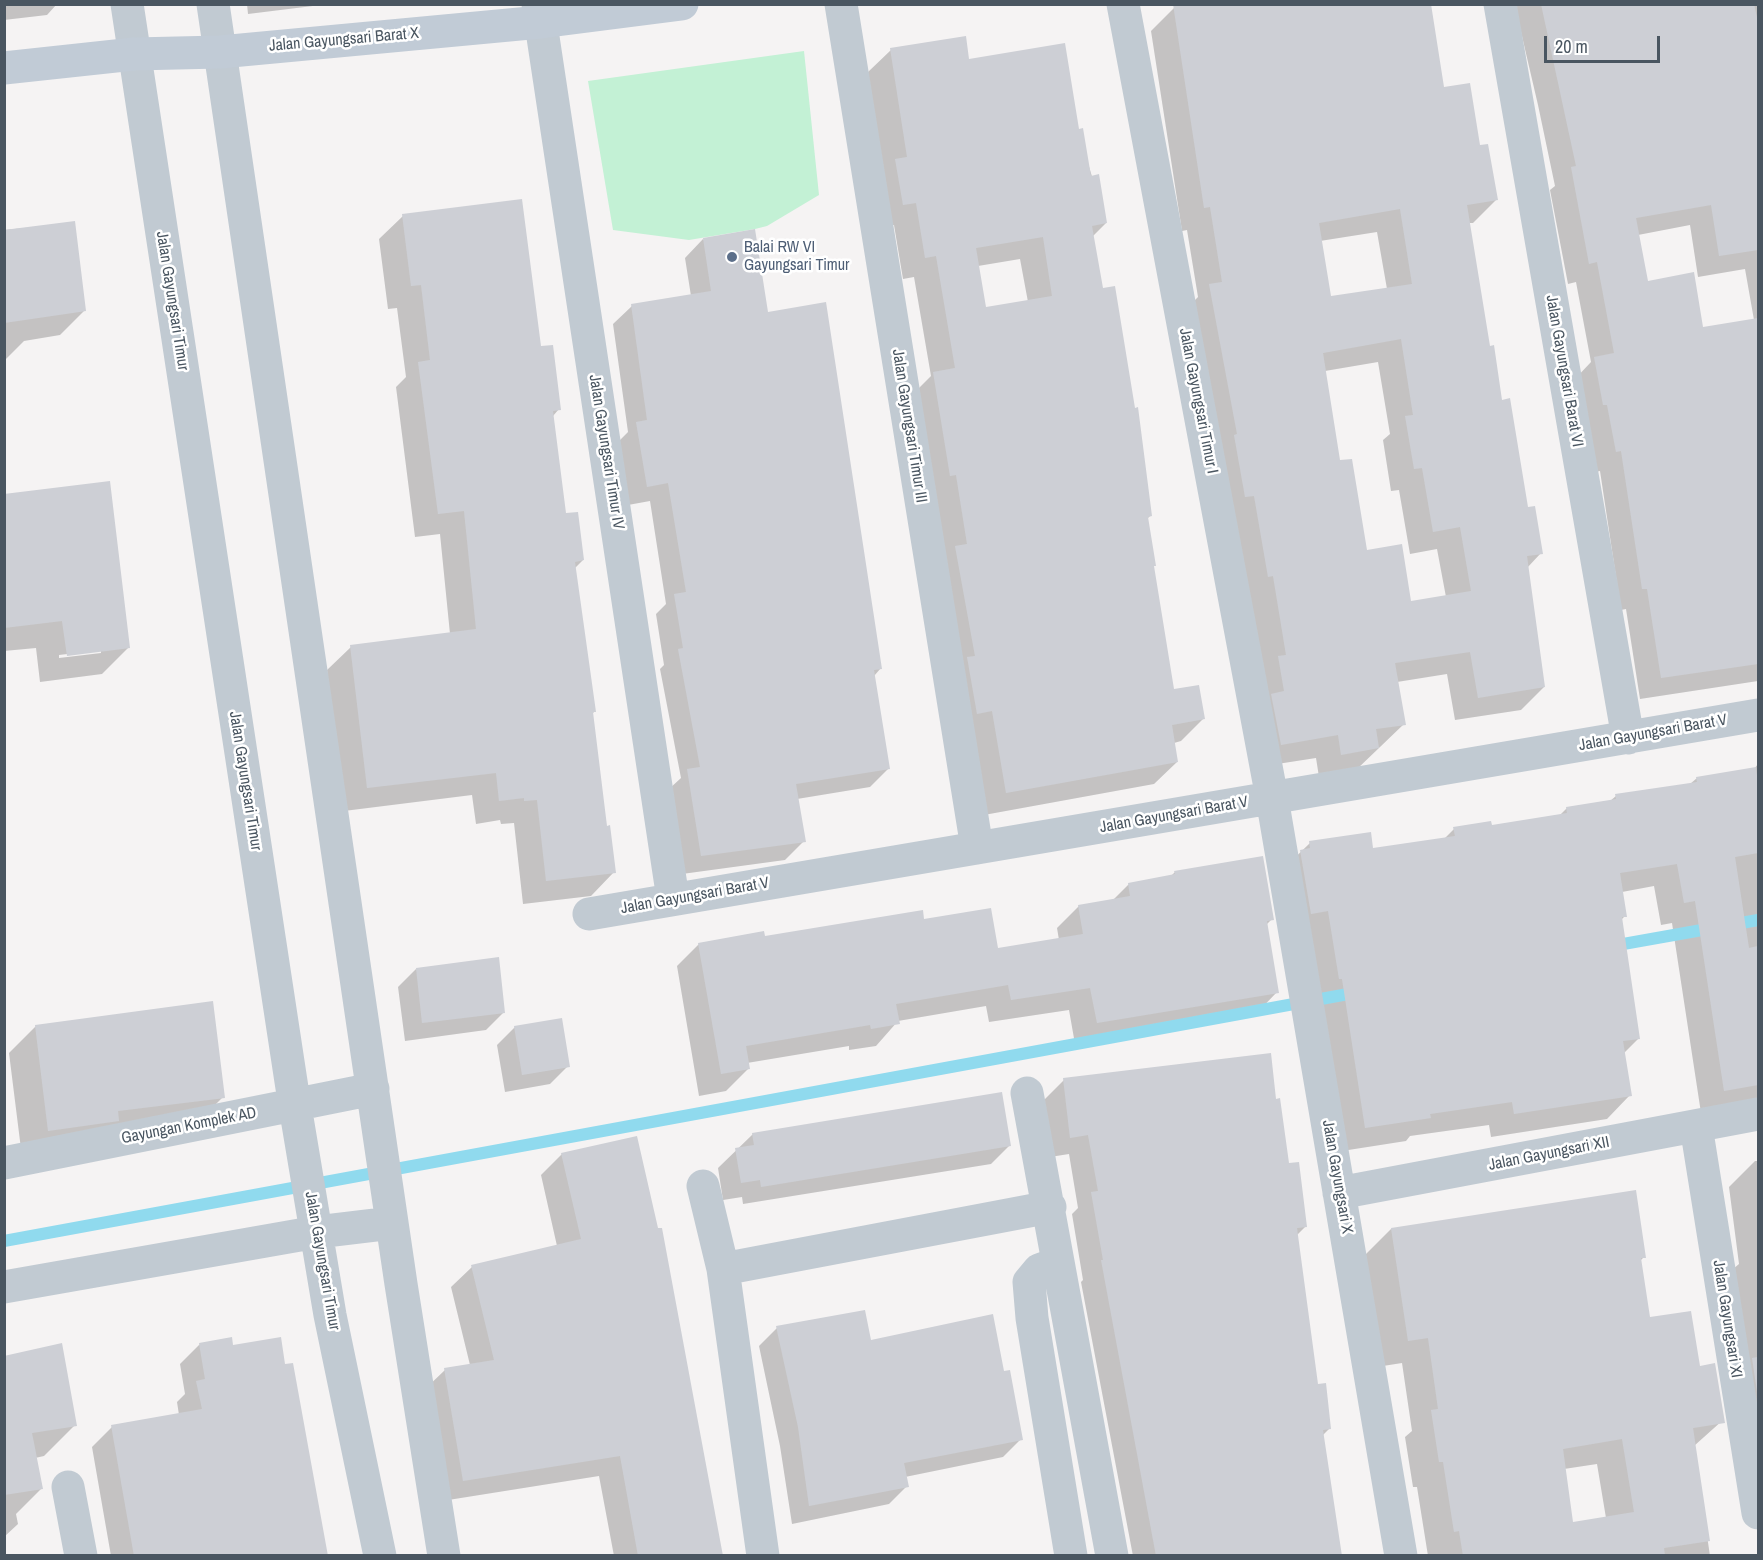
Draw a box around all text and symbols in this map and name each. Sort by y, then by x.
street label: Jalan Gayungsari Barat X [268,24,420,56]
scale bar [1547,24,1662,62]
text: 20 m [1555,34,1588,59]
street label: Jalan Gayungsari Timur [152,230,192,372]
place label: Balai RW VI Gayungsari Timur [744,238,849,276]
marker: Balai RW VI Gayungsari Timur [725,250,739,264]
street label: Jalan Gayungsari Barat VI [1541,294,1587,448]
street label: Jalan Gayungsari Timur I [1174,327,1222,475]
street label: Jalan Gayungsari Timur III [887,348,931,504]
street label: Jalan Gayungsari Timur IV [584,373,628,531]
street label: Jalan Gayungsari Timur [225,710,265,852]
street label: Jalan Gayungsari Barat V [1577,711,1729,755]
street label: Jalan Gayungsari Barat V [1098,793,1250,837]
street label: Jalan Gayungsari Barat V [619,874,771,918]
street label: Gayungan Komplek AD [120,1103,258,1149]
street label: Jalan Gayungsari X [1318,1119,1356,1235]
street label: Jalan Gayungsari XII [1487,1133,1611,1175]
street label: Jalan Gayungsari Timur [300,1190,344,1332]
street label: Jalan Gayungsari XI [1708,1259,1746,1379]

